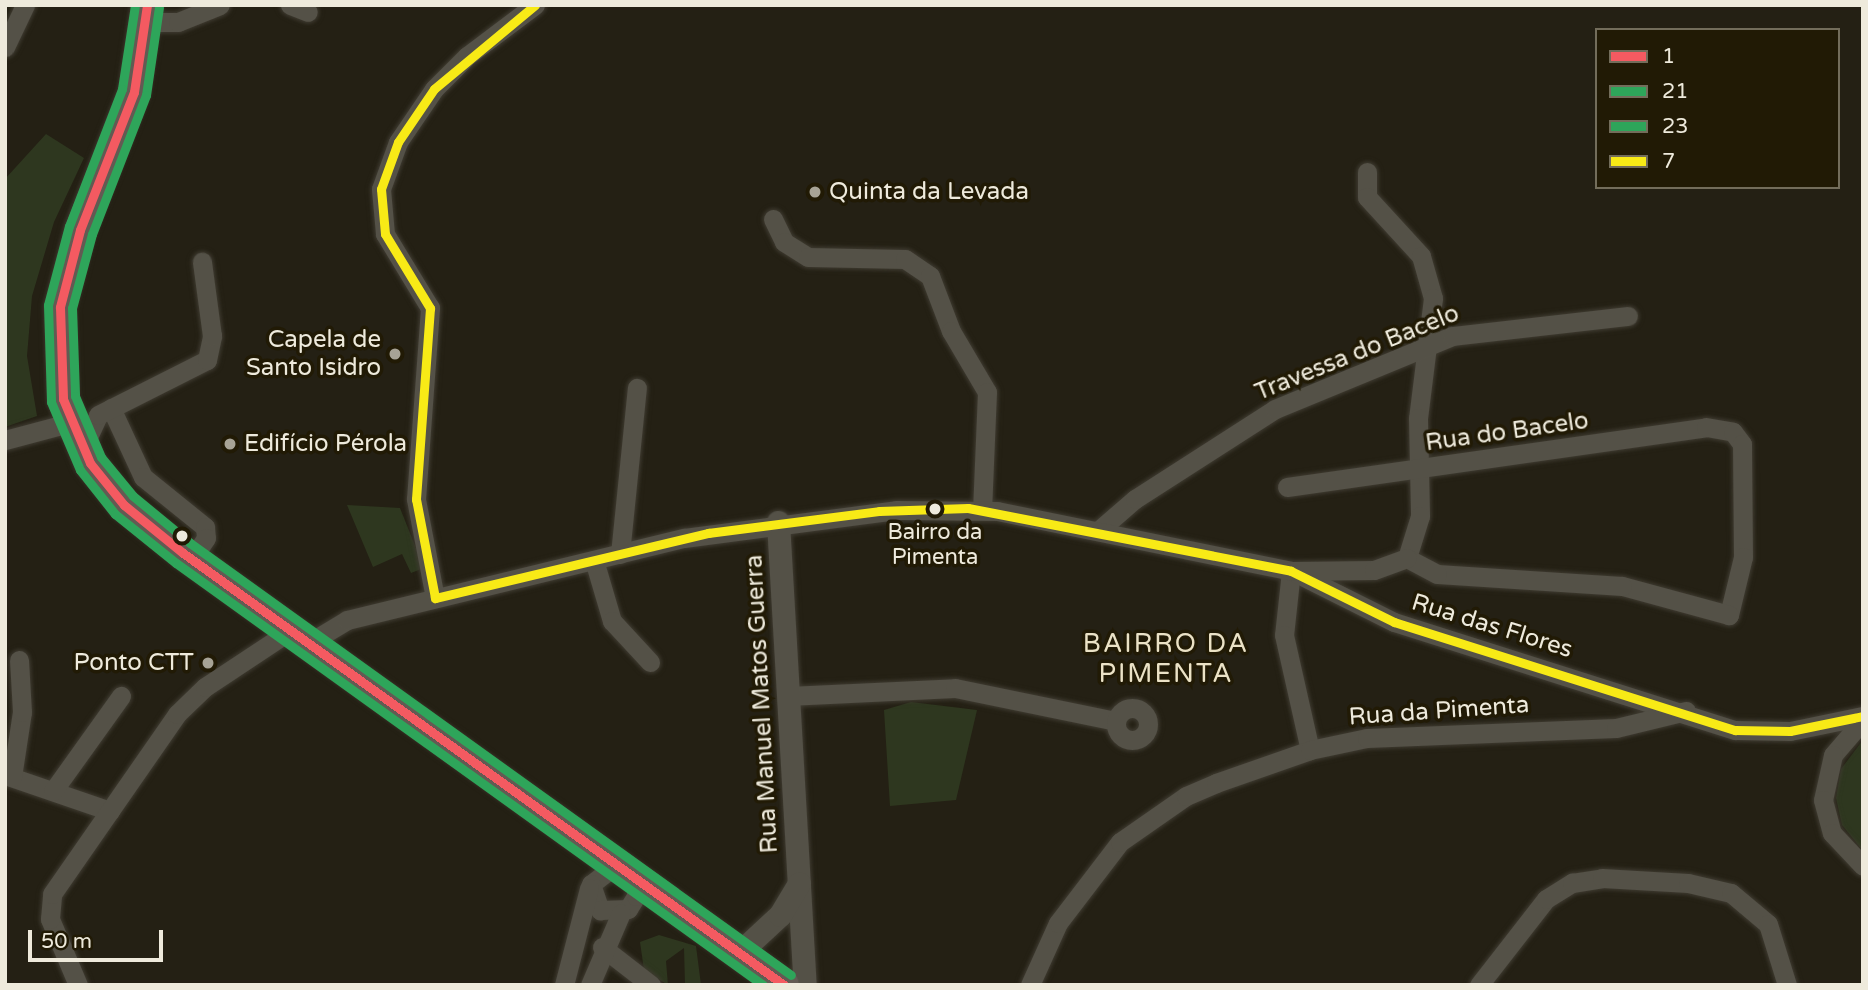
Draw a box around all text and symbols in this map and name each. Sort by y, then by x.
legend [1595,28,1840,189]
text: 1 [1662,44,1675,69]
text: 21 [1662,79,1688,104]
text: 23 [1662,114,1688,139]
text: 7 [1662,149,1675,174]
place label: Quinta da Levada [829,178,1029,206]
marker: Quinta da Levada [807,184,823,200]
street label: Travessa do Bacelo [1251,299,1463,407]
place label: Capela de Santo Isidro [246,326,381,382]
marker: Capela de Santo Isidro [387,346,403,362]
street label: Rua do Bacelo [1424,406,1590,458]
place label: Edifício Pérola [244,430,407,458]
marker: Edifício Pérola [222,436,238,452]
marker: Bairro da Pimenta [928,502,942,516]
place label: Bairro da Pimenta [888,519,982,570]
unlabelled marker [175,529,189,543]
street label: Rua Manuel Matos Guerra [740,554,784,854]
street label: Rua das Flores [1408,588,1576,664]
district label: BAIRRO DA PIMENTA [1084,628,1248,690]
place label: Ponto CTT [74,649,194,677]
marker: Ponto CTT [200,655,216,671]
street label: Rua da Pimenta [1348,690,1530,732]
scale bar [32,916,166,960]
text: 50 m [41,929,92,954]

